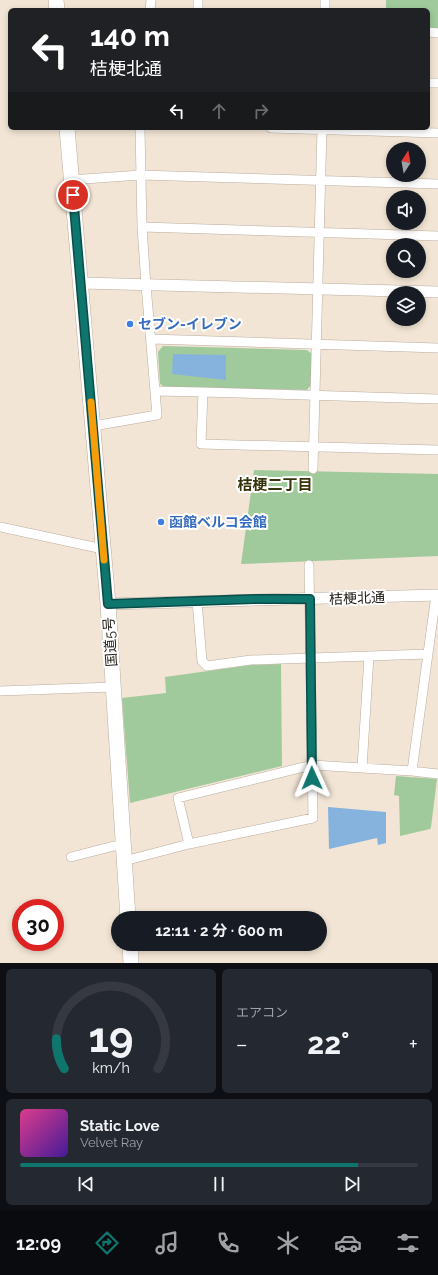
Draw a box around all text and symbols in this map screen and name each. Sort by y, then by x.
text: 140 m [90,20,170,53]
icon: left [24,24,76,76]
text: 桔梗北通 [90,58,162,79]
icon: left [166,100,188,122]
icon: ahead [208,100,230,122]
icon: right [250,100,272,122]
north arrow [386,142,426,182]
map controls [386,142,426,326]
pin [56,178,90,212]
icon: arrive [62,184,84,206]
button: sound [386,190,426,230]
button: search [386,238,426,278]
button: layers [386,286,426,326]
place label: セブン-イレブン [138,316,242,332]
marker: セブン-イレブン [125,319,135,329]
district label: 桔梗二丁目 [237,476,313,494]
place label: 函館ベルコ会館 [169,514,267,530]
marker: 函館ベルコ会館 [156,517,166,527]
street label: 桔梗北通 [329,589,385,607]
street label: 国道5号 [100,617,120,667]
position arrow [291,757,333,799]
speed limit sign: 30 [12,899,64,951]
text: 12:11 · 2 分 · 600 m [155,922,283,940]
text: エアコン [236,1005,288,1020]
text: 19 [88,1013,134,1062]
text: 22° [307,1026,349,1061]
text: − [236,1031,248,1057]
text: + [409,1031,418,1057]
text: km/h [92,1060,130,1076]
text: Static Love [80,1117,159,1135]
text: Velvet Ray [80,1135,143,1150]
icon: previous [75,1173,97,1195]
icon: pause [208,1173,230,1195]
icon: next [341,1173,363,1195]
icon: directions [93,1229,121,1257]
icon: music [153,1229,181,1257]
icon: phone [214,1229,242,1257]
icon: climate [274,1229,302,1257]
icon: car [334,1229,362,1257]
icon: filters [394,1229,422,1257]
text: 12:09 [16,1233,61,1254]

